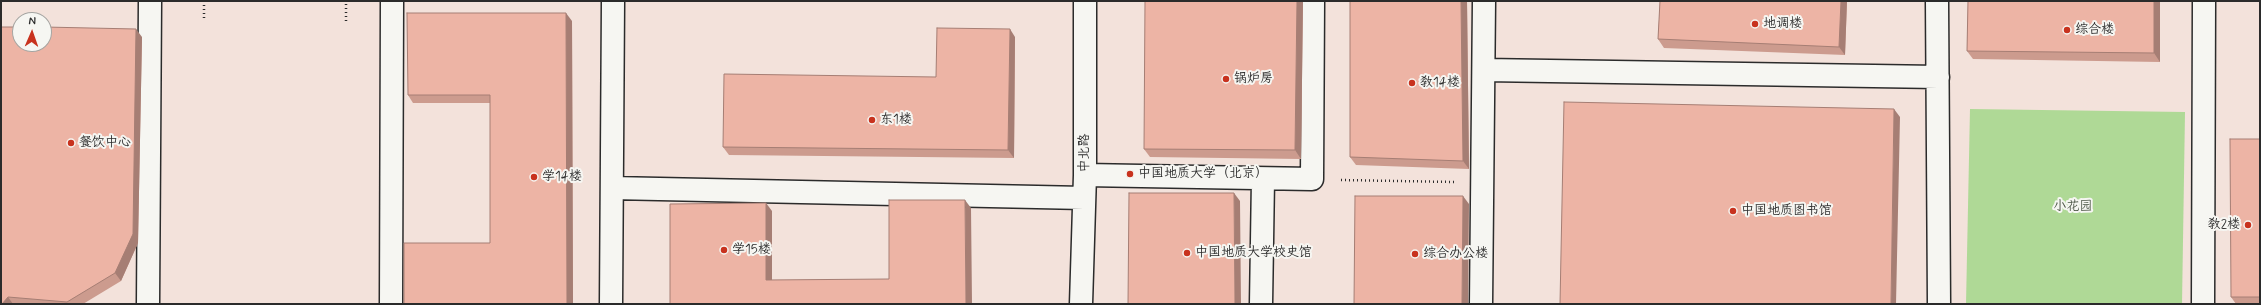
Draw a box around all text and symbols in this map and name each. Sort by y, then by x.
north arrow [12,12,52,52]
text: N [28,14,36,28]
place label: 地调楼 [1763,16,1802,32]
marker: 地调楼 [1750,19,1760,29]
place label: 综合楼 [2075,22,2114,38]
marker: 综合楼 [2062,25,2072,35]
place label: 锅炉房 [1234,71,1273,87]
marker: 锅炉房 [1221,74,1231,84]
place label: 教14楼 [1420,75,1460,91]
marker: 教14楼 [1407,78,1417,88]
place label: 东1楼 [880,112,912,128]
marker: 东1楼 [867,115,877,125]
street label: 中北路 [1077,134,1093,172]
place label: 餐饮中心 [79,135,131,151]
marker: 餐饮中心 [66,138,76,148]
place label: 中国地质大学（北京） [1138,166,1268,182]
place label: 学14楼 [542,169,582,185]
marker: 中国地质大学（北京） [1125,169,1135,179]
marker: 学14楼 [529,172,539,182]
park label: 小花园 [2054,199,2092,215]
place label: 中国地质图书馆 [1741,203,1832,219]
marker: 中国地质图书馆 [1728,206,1738,216]
place label: 教2楼 [2208,217,2240,233]
marker: 教2楼 [2243,220,2253,230]
place label: 学15楼 [732,242,771,258]
marker: 学15楼 [719,245,729,255]
place label: 中国地质大学校史馆 [1195,245,1312,261]
place label: 综合办公楼 [1423,246,1488,262]
marker: 中国地质大学校史馆 [1182,248,1192,258]
marker: 综合办公楼 [1410,249,1420,259]

